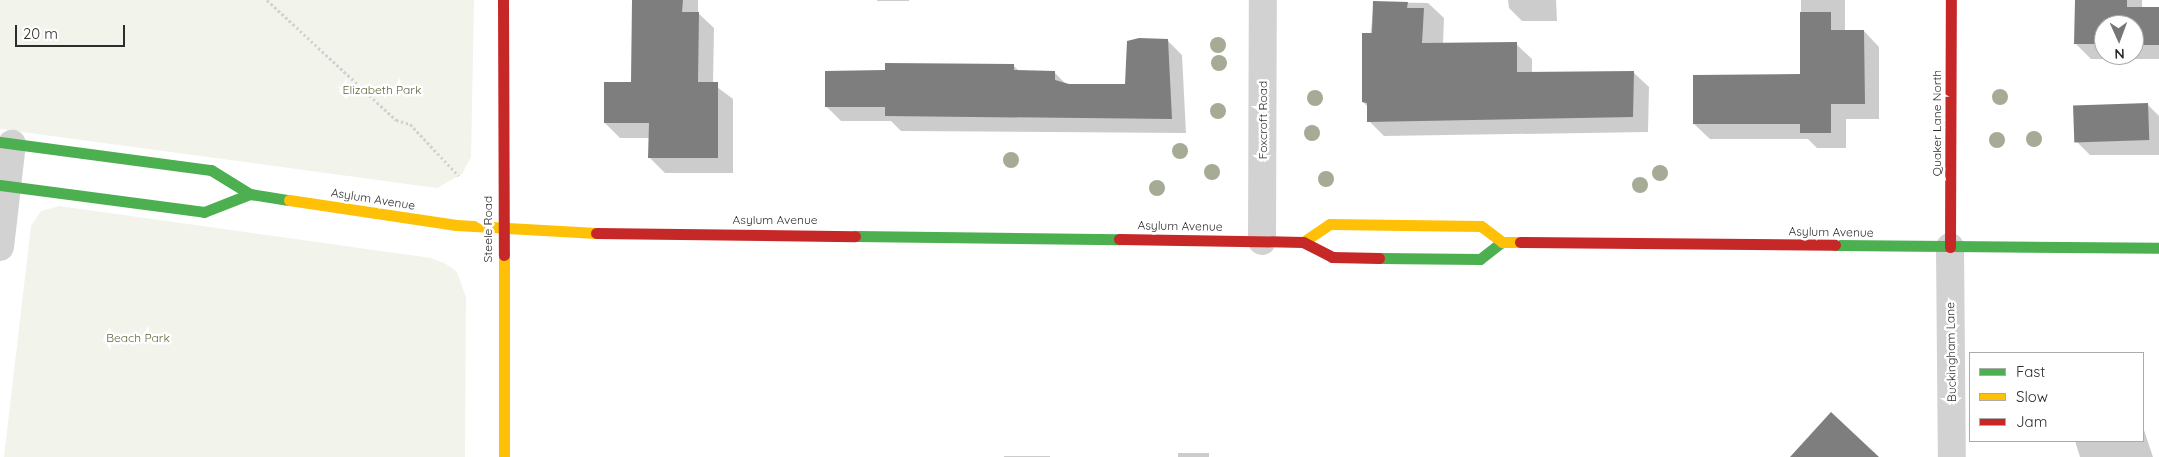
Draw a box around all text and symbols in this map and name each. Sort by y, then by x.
scale bar [18,15,128,47]
north arrow [2094,15,2144,65]
text: 20 m [23,24,58,43]
text: N [2114,45,2125,63]
street label: Quaker Lane North [1930,70,1944,176]
street label: Foxcroft Road [1256,81,1270,159]
park label: Elizabeth Park [343,83,421,97]
street label: Asylum Avenue [330,185,416,213]
street label: Steele Road [481,196,495,262]
street label: Asylum Avenue [733,213,817,227]
street label: Asylum Avenue [1137,218,1223,234]
street label: Asylum Avenue [1788,224,1874,240]
street label: Buckingham Lane [1943,302,1959,402]
park label: Beach Park [106,331,170,345]
legend [1969,352,2144,442]
text: Fast [2016,362,2045,381]
text: Slow [2016,387,2048,406]
text: Jam [2016,412,2047,431]

